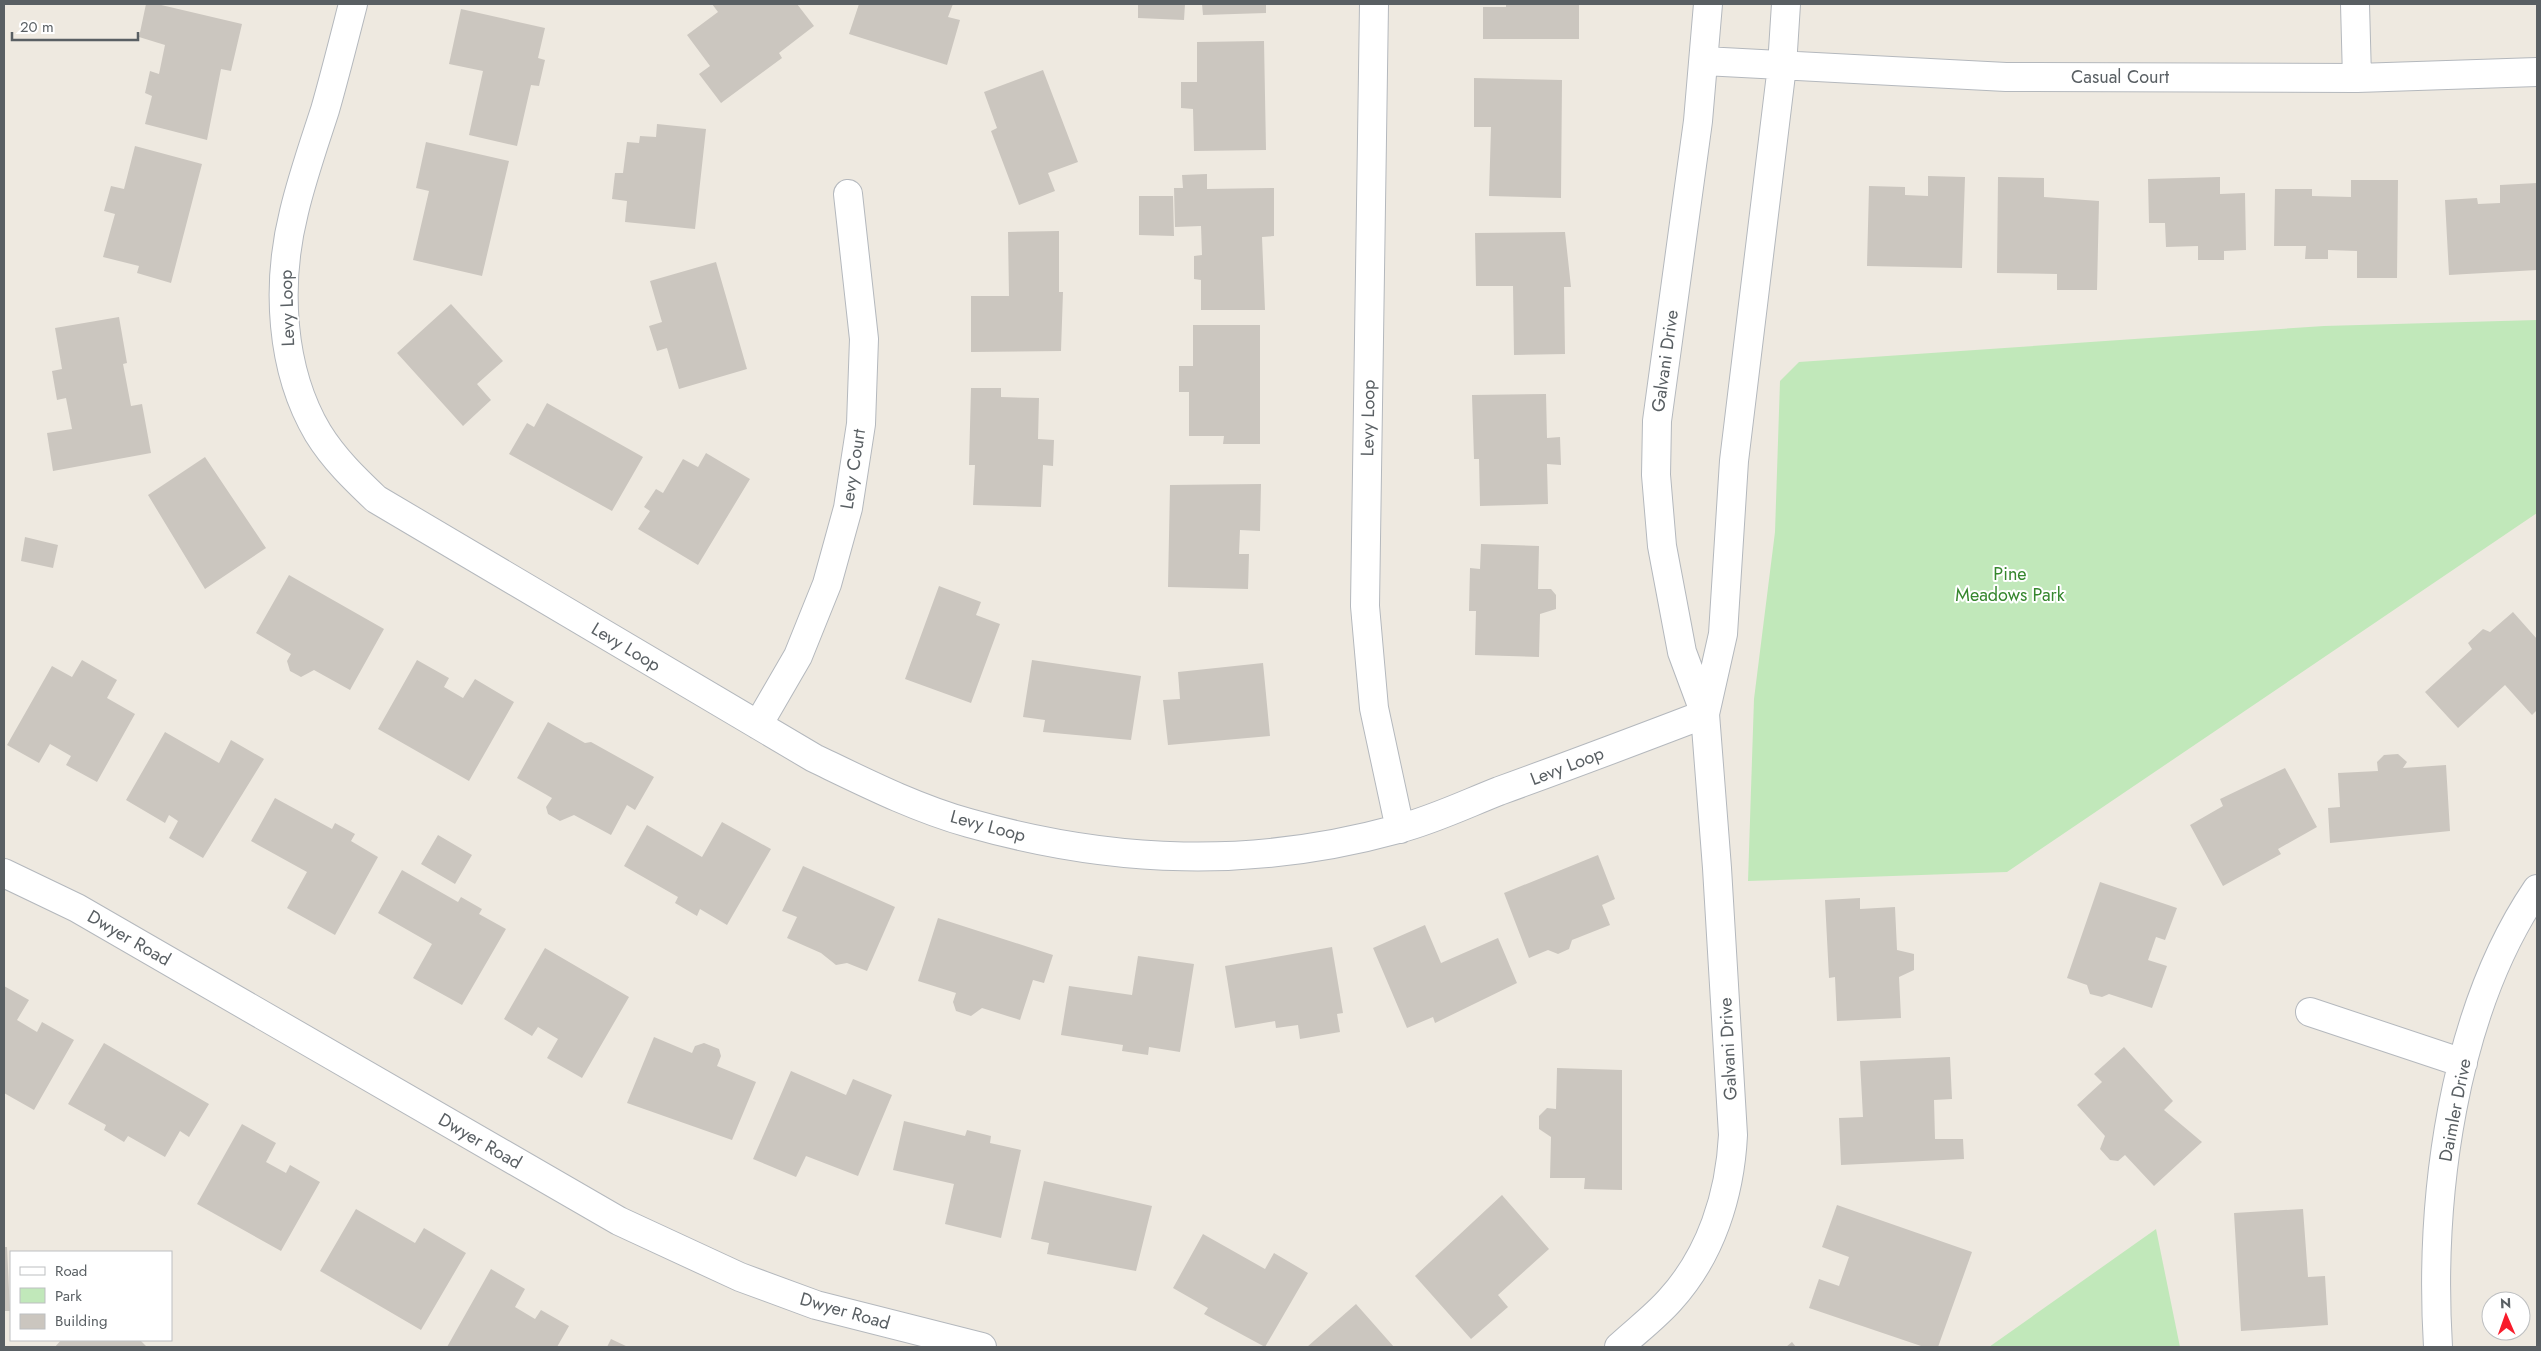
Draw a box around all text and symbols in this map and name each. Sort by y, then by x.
scale bar [12,10,139,42]
text: 20 m [20,16,54,38]
street label: Casual Court [2071,64,2170,90]
street label: Levy Loop [273,269,301,347]
street label: Galvani Drive [1645,308,1685,414]
street label: Levy Loop [1354,379,1382,457]
street label: Levy Court [834,426,872,511]
park label: Pine Meadows Park [1955,561,2065,608]
street label: Levy Loop [586,616,666,678]
street label: Levy Loop [1526,740,1608,792]
street label: Levy Loop [947,803,1029,849]
street label: Dwyer Road [82,904,176,972]
street label: Galvani Drive [1712,997,1744,1101]
street label: Daimler Drive [2432,1056,2478,1164]
street label: Dwyer Road [433,1107,527,1175]
legend [10,1251,172,1341]
text: Road [55,1260,87,1282]
text: Park [55,1285,82,1307]
street label: Dwyer Road [797,1286,893,1336]
north arrow [2481,1291,2531,1341]
text: N [2500,1293,2511,1313]
text: Building [55,1310,107,1332]

